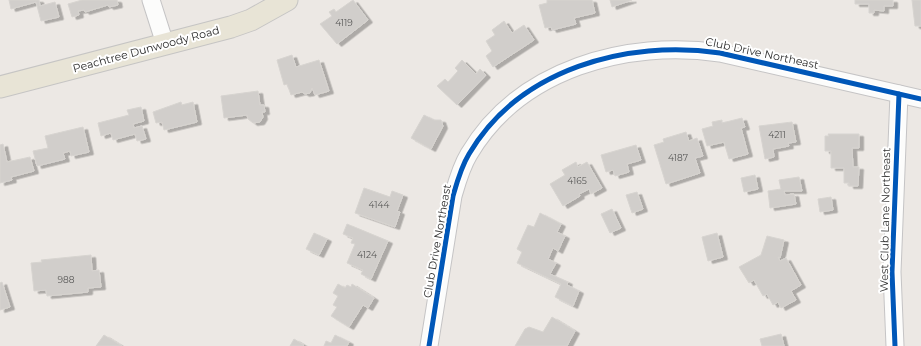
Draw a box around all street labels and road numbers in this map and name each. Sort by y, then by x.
street label: Peachtree Dunwoody Road [71,23,221,75]
street label: Club Drive Northeast [704,34,820,72]
street label: West Club Lane Northeast [877,147,893,292]
street label: Club Drive Northeast [420,182,454,299]

